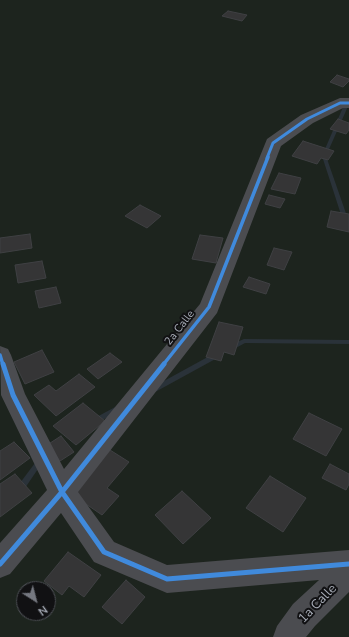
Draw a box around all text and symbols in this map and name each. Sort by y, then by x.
street label: 2a Calle [162,308,198,348]
north arrow [16,581,56,621]
street label: 1a Calle [296,581,340,627]
text: N [35,602,51,619]

